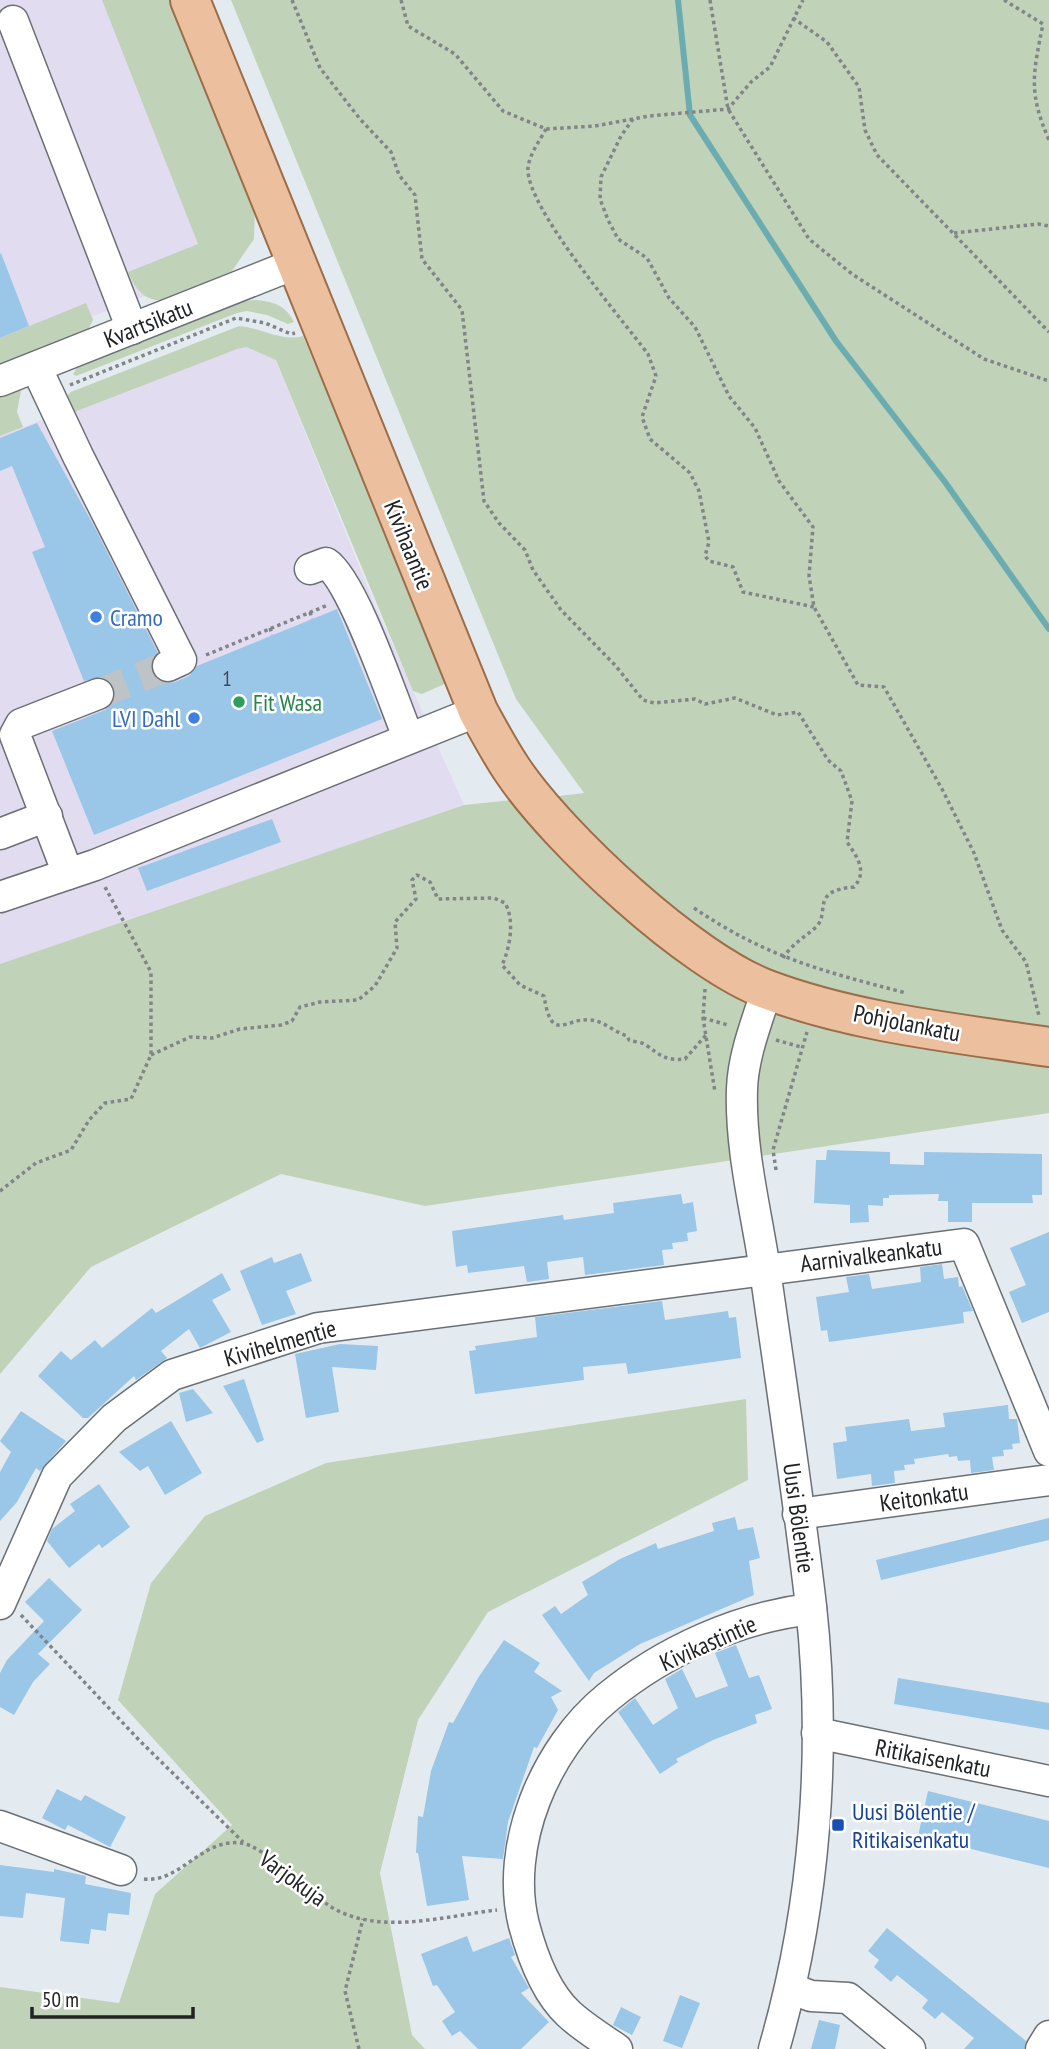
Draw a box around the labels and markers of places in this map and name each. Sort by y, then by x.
place label: Cramo [110,602,163,633]
marker: Cramo [88,609,104,625]
place label: Fit Wasa [253,687,322,718]
marker: Fit Wasa [231,694,247,710]
place label: LVI Dahl [112,703,180,734]
marker: LVI Dahl [186,710,202,726]
place label: Uusi Bölentie / Ritikaisenkatu [852,1796,976,1855]
marker: Uusi Bölentie / Ritikaisenkatu [830,1817,846,1833]

